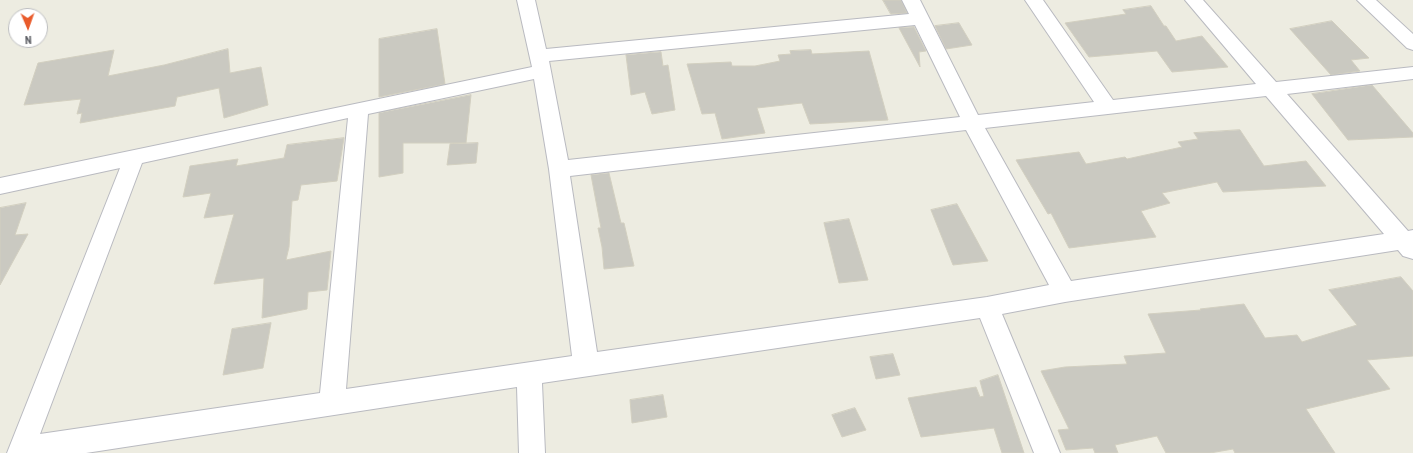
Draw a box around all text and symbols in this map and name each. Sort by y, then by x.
north arrow [8,8,48,48]
text: N [25,33,32,46]

